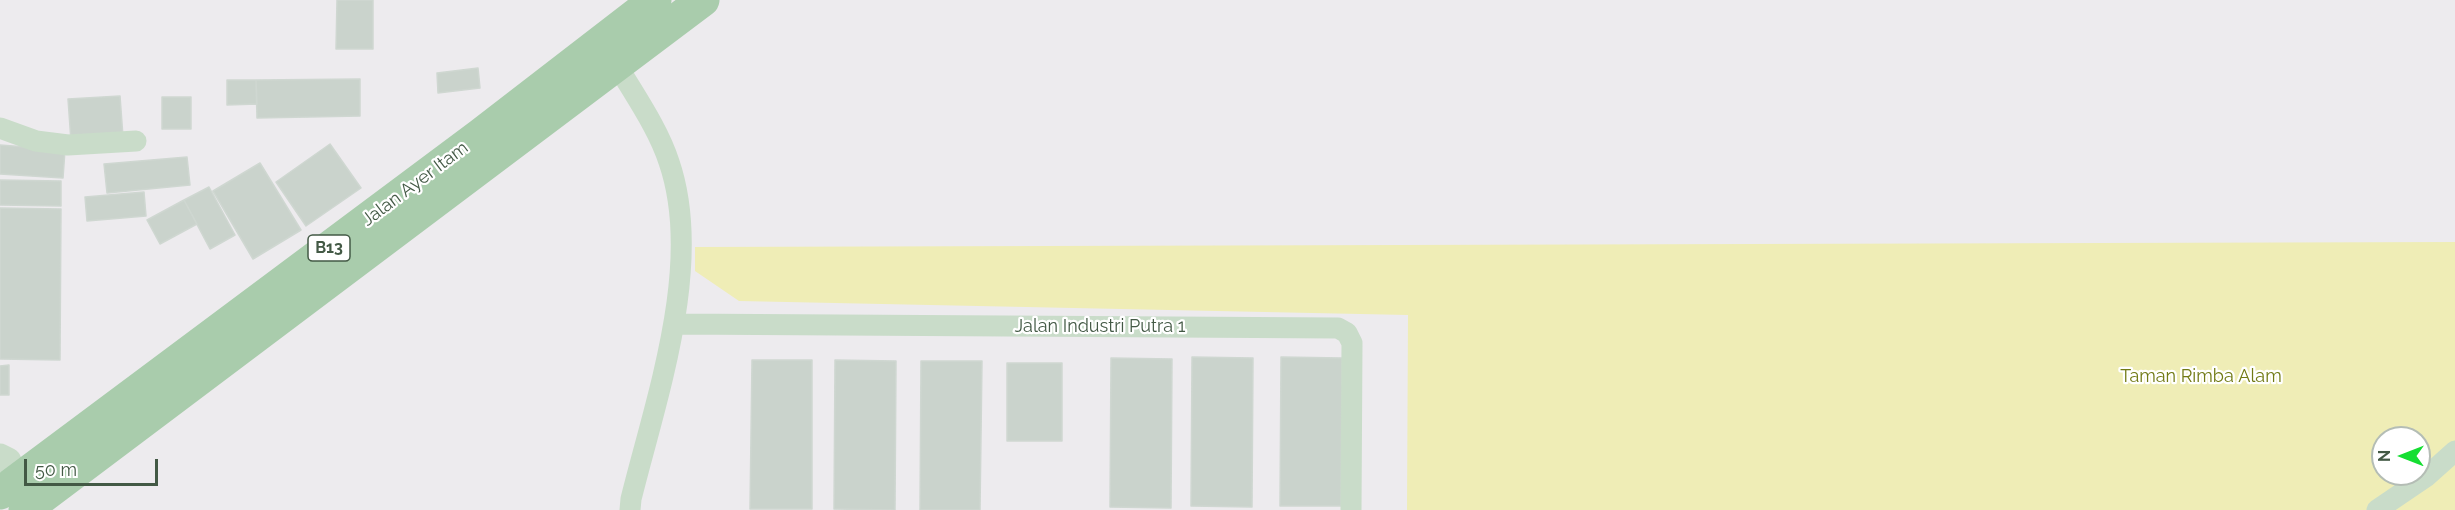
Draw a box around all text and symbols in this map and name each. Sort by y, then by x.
street label: Jalan Ayer Itam [358,137,472,231]
road number: B13 [308,235,350,261]
street label: Jalan Industri Putra 1 [1015,316,1185,338]
park label: Taman Rimba Alam [2120,366,2282,388]
north arrow [2371,426,2431,486]
scale bar [27,447,160,485]
text: N [2375,450,2394,462]
text: 50 m [35,459,77,480]

